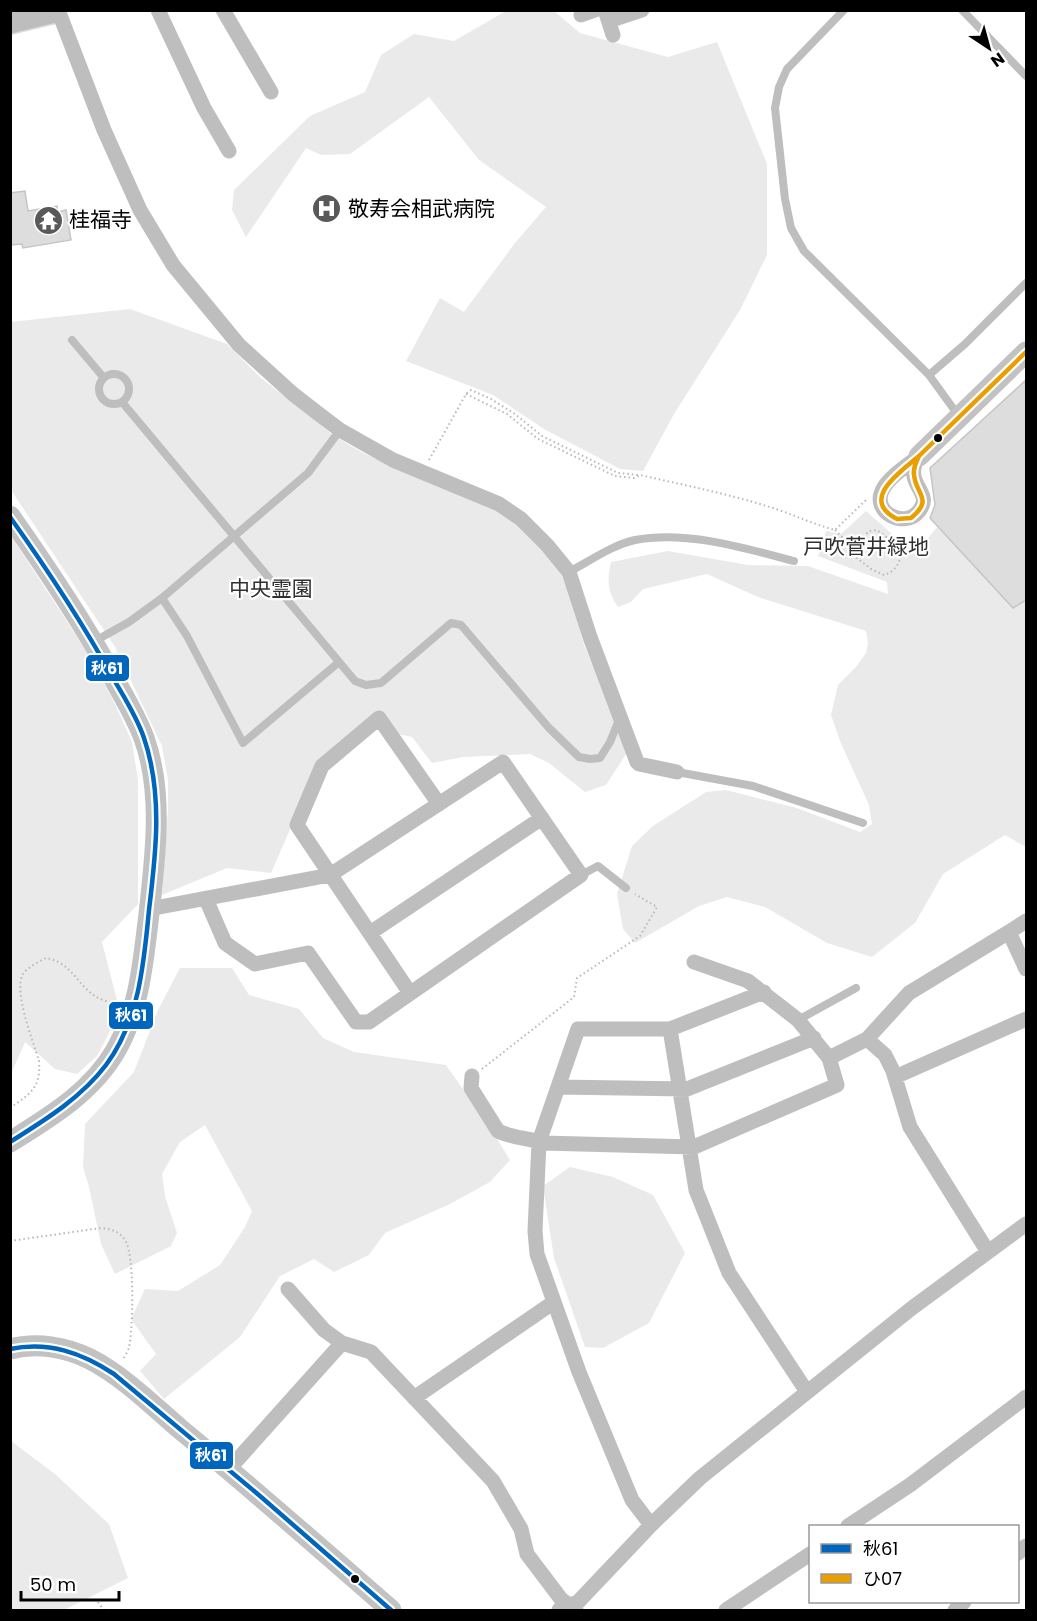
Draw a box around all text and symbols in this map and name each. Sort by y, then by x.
north arrow [959,18,1019,78]
text: N [986,47,1009,73]
hospital icon: 敬寿会相武病院 [311,193,343,225]
place label: 敬寿会相武病院 [348,194,495,223]
temple icon: 桂福寺 [32,204,64,236]
place label: 桂福寺 [69,205,132,234]
unlabelled marker [932,432,944,444]
park label: 戸吹菅井緑地 [803,532,929,561]
park label: 中央霊園 [229,574,313,603]
line badge: 秋61 [85,654,130,682]
text: 秋61 [91,657,123,680]
line badge: 秋61 [108,1001,154,1030]
text: 秋61 [115,1004,147,1027]
line badge: 秋61 [189,1441,234,1470]
text: 秋61 [195,1444,227,1467]
legend [809,1525,1019,1603]
text: 秋61 [863,1536,898,1561]
scale bar [21,1564,118,1602]
text: ひ07 [863,1566,902,1591]
text: 50 m [30,1572,76,1597]
unlabelled marker [349,1573,361,1585]

